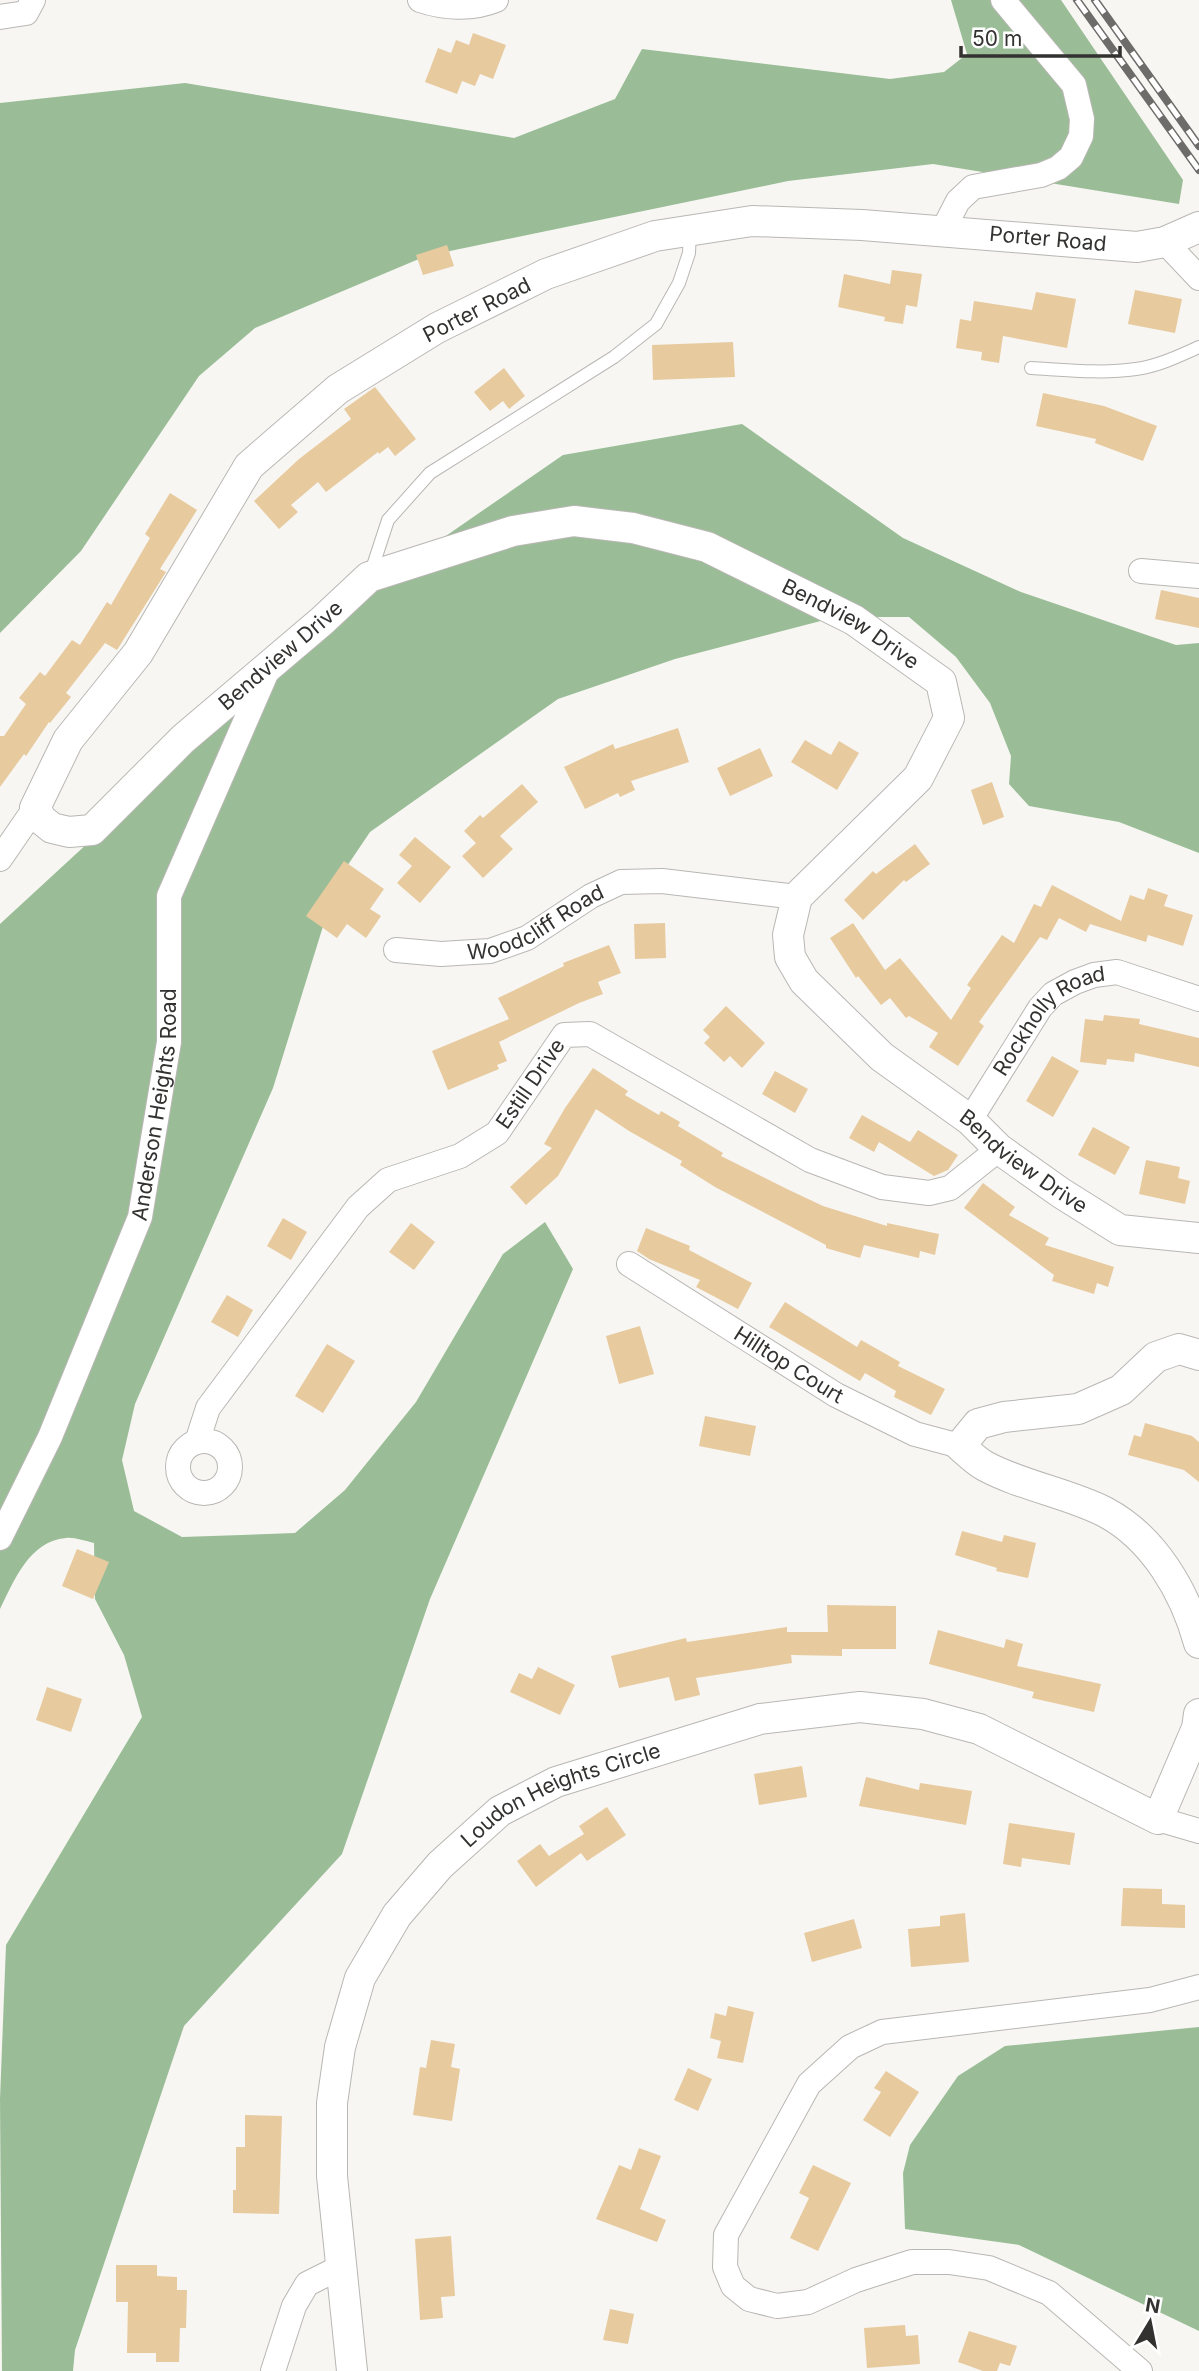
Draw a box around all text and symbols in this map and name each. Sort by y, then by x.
scale bar [961,14,1120,58]
text: 50 m [972,26,1022,51]
street label: Porter Road [988,221,1108,256]
street label: Porter Road [419,272,535,347]
street label: Bendview Drive [778,573,924,674]
street label: Bendview Drive [213,595,348,715]
street label: Woodcliff Road [466,879,607,964]
street label: Rockholly Road [988,961,1106,1080]
street label: Anderson Heights Road [127,989,181,1223]
street label: Estill Drive [491,1034,570,1133]
street label: Bendview Drive [955,1104,1092,1218]
street label: Hilltop Court [730,1321,848,1409]
street label: Loudon Heights Circle [456,1737,663,1852]
north arrow [1115,2287,1185,2357]
text: N [1144,2293,1162,2318]

